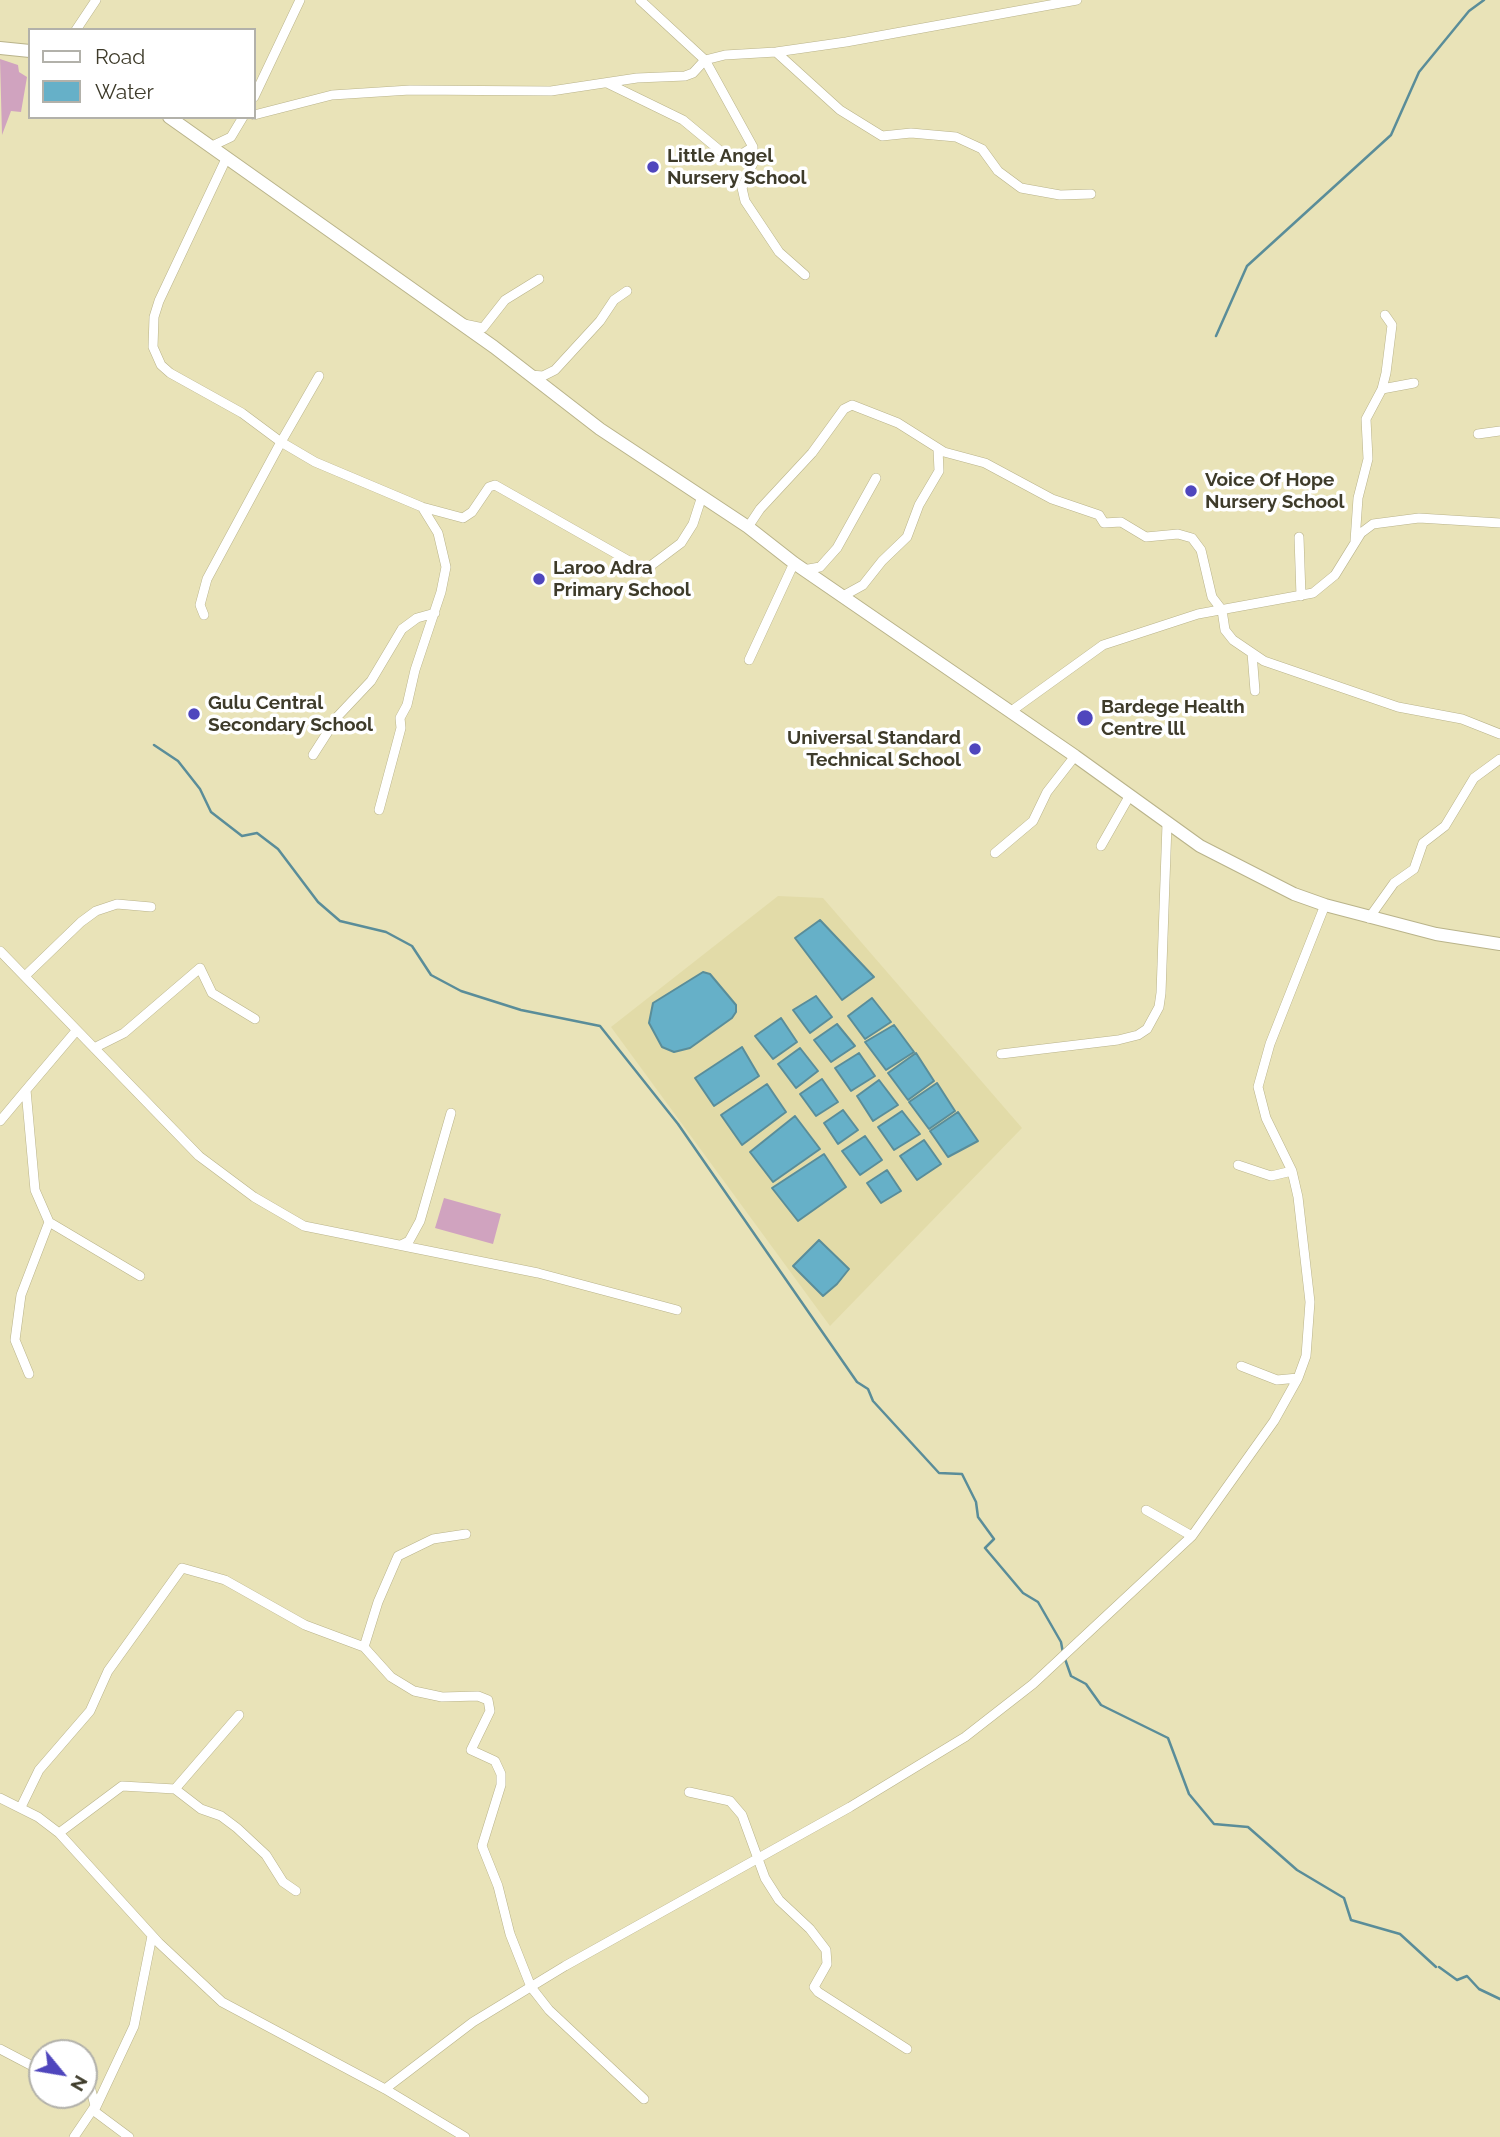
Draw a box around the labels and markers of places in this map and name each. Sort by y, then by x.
place label: Little Angel Nursery School [667,145,807,189]
marker: Little Angel Nursery School [645,159,661,175]
place label: Voice Of Hope Nursery School [1205,469,1345,513]
marker: Voice Of Hope Nursery School [1183,483,1199,499]
place label: Laroo Adra Primary School [553,557,691,601]
marker: Laroo Adra Primary School [531,571,547,587]
place label: Gulu Central Secondary School [208,692,373,736]
place label: Bardege Health Centre lll [1101,696,1245,740]
marker: Gulu Central Secondary School [186,706,202,722]
marker: Bardege Health Centre lll [1075,708,1095,728]
place label: Universal Standard Technical School [787,727,961,771]
marker: Universal Standard Technical School [967,741,983,757]

